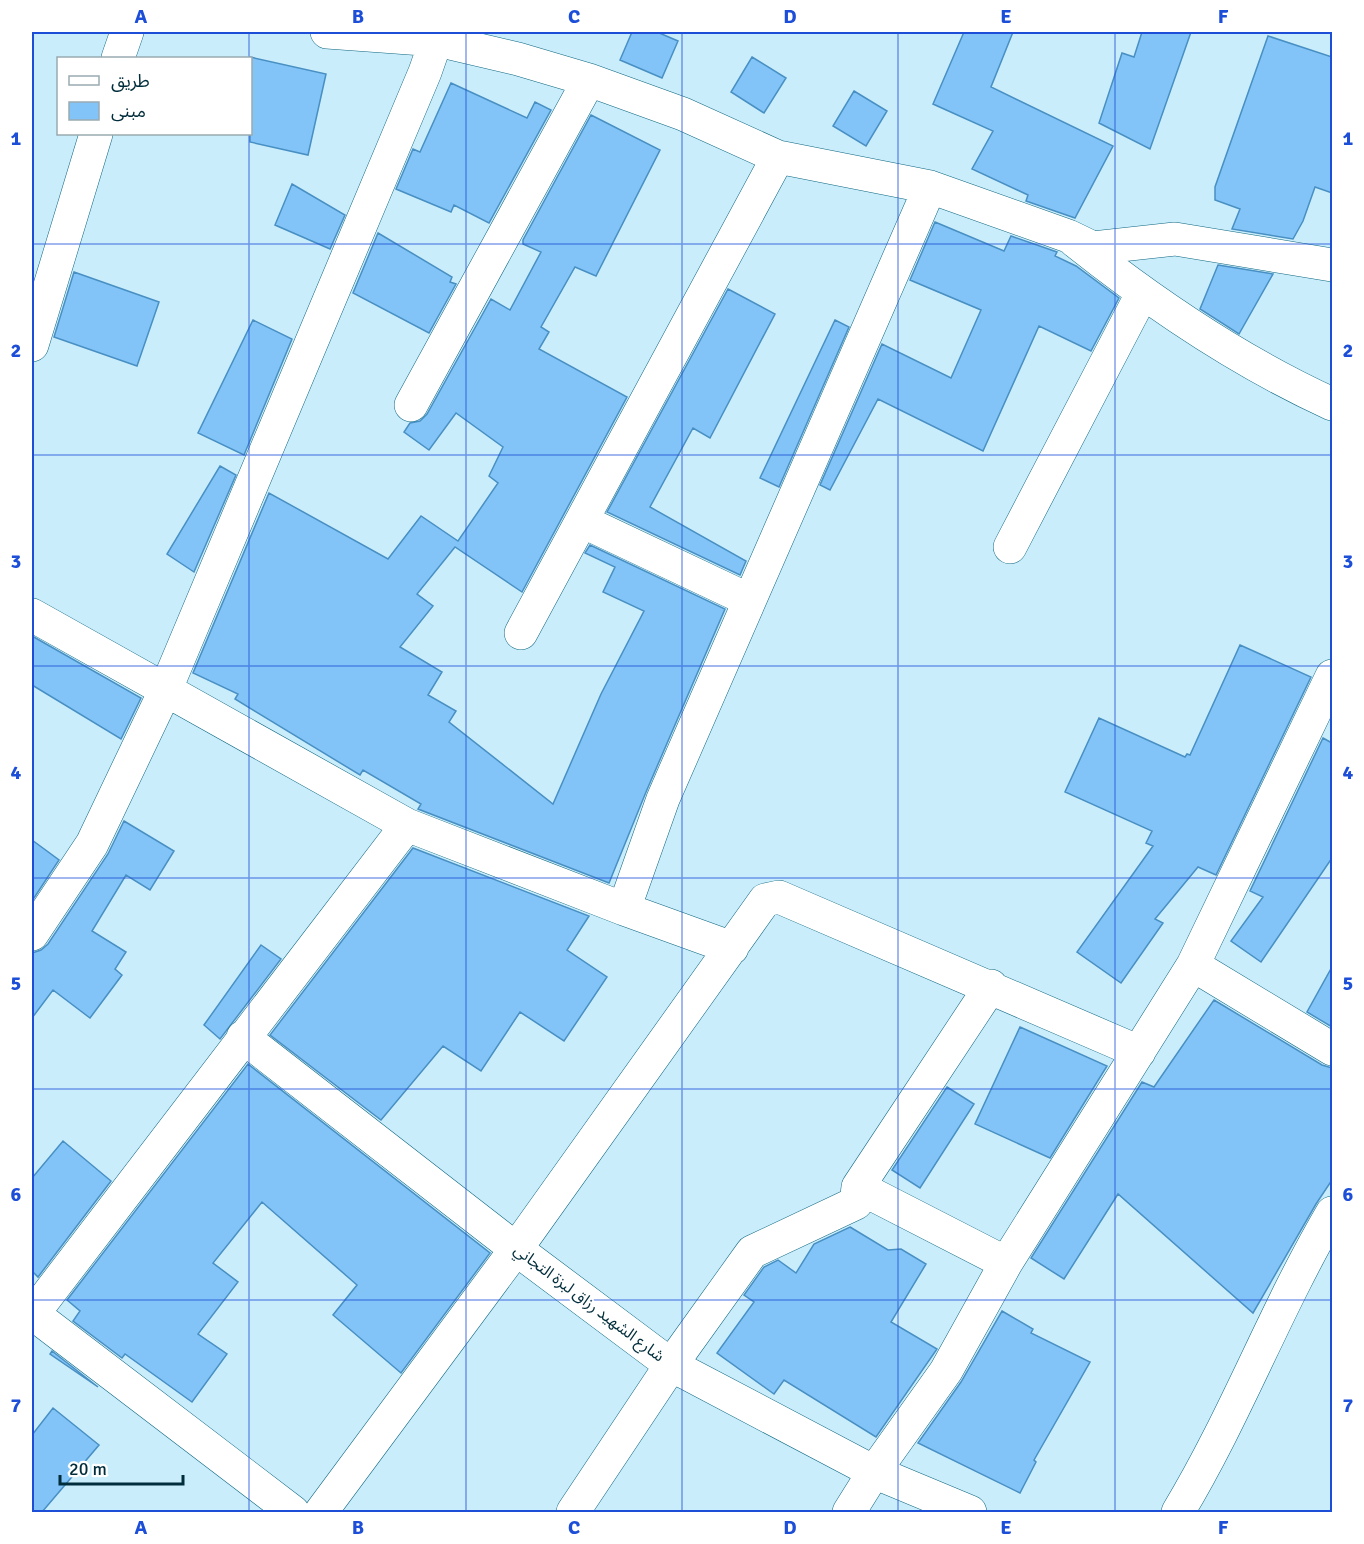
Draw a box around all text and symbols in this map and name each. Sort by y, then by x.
text: A [135,4,148,29]
text: B [352,4,364,29]
text: C [568,4,580,29]
text: D [783,4,797,29]
text: E [1000,4,1012,29]
text: F [1218,4,1229,29]
legend [57,57,252,135]
text: طريق [111,70,150,92]
text: مبنى [111,100,146,122]
text: 1 [11,126,22,151]
text: 1 [1343,126,1354,151]
text: 2 [11,338,21,363]
text: 2 [1343,338,1353,363]
text: 3 [11,549,21,574]
text: 3 [1343,549,1353,574]
text: 4 [11,760,22,785]
text: 4 [1343,760,1354,785]
text: 5 [11,971,21,996]
text: 5 [1343,971,1353,996]
text: 6 [11,1182,22,1207]
text: 6 [1343,1182,1354,1207]
street label: شارع الشهيد رزاق لبزة التجاني [508,1240,668,1368]
text: 7 [11,1393,22,1418]
text: 7 [1343,1393,1354,1418]
scale bar [60,1448,183,1486]
text: 20 m [69,1458,107,1480]
text: A [135,1515,148,1540]
text: B [352,1515,364,1540]
text: C [568,1515,580,1540]
text: D [783,1515,797,1540]
text: E [1000,1515,1012,1540]
text: F [1218,1515,1229,1540]

